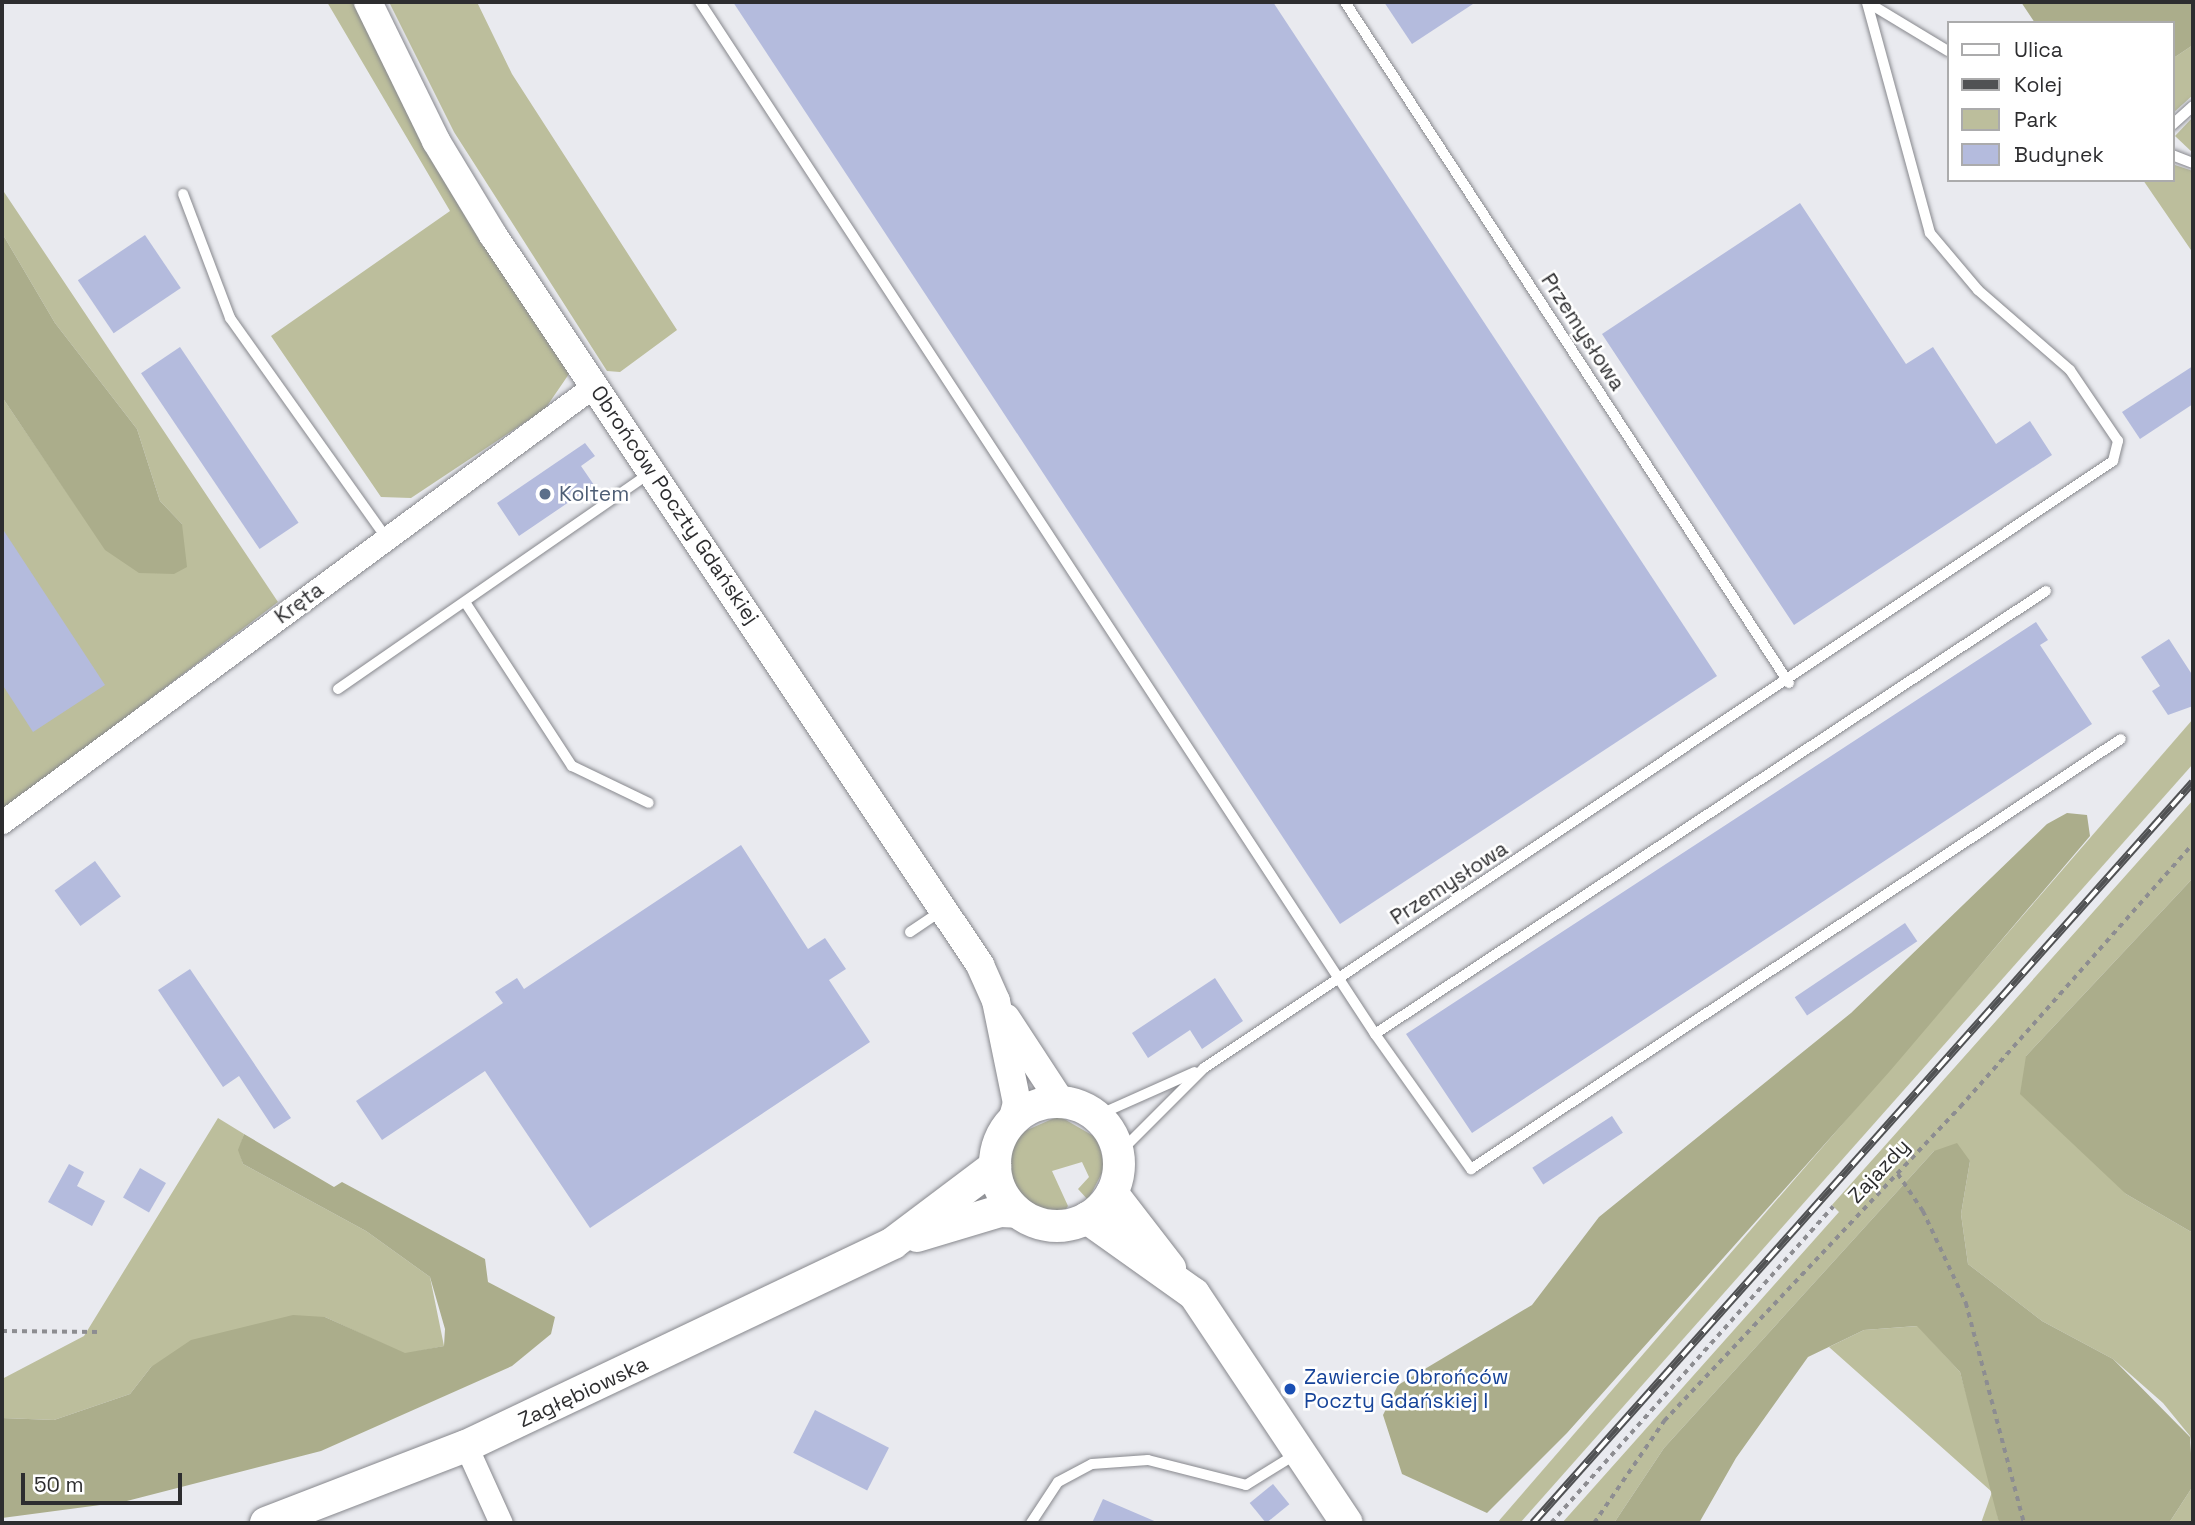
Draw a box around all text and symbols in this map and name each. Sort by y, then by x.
legend [1946,21,2174,182]
text: Ulica [2014,36,2063,63]
text: Kolej [2014,71,2062,98]
text: Park [2014,106,2058,133]
text: Budynek [2014,141,2104,168]
street label: Przemysłowa [1536,269,1630,395]
street label: Obrońców Poczty Gdańskiej [586,381,764,629]
place label: Koltem [559,481,629,507]
marker: Koltem [537,486,553,502]
street label: Kręta [270,577,328,629]
street label: Przemysłowa [1386,836,1512,930]
street label: Zajazdy [1843,1134,1915,1208]
street label: Zagłębiowska [514,1351,652,1433]
place label: Zawiercie Obrońców Poczty Gdańskiej I [1304,1364,1509,1414]
marker: Zawiercie Obrońców Poczty Gdańskiej I [1282,1381,1298,1397]
scale bar [24,1458,186,1502]
text: 50 m [34,1471,84,1498]

